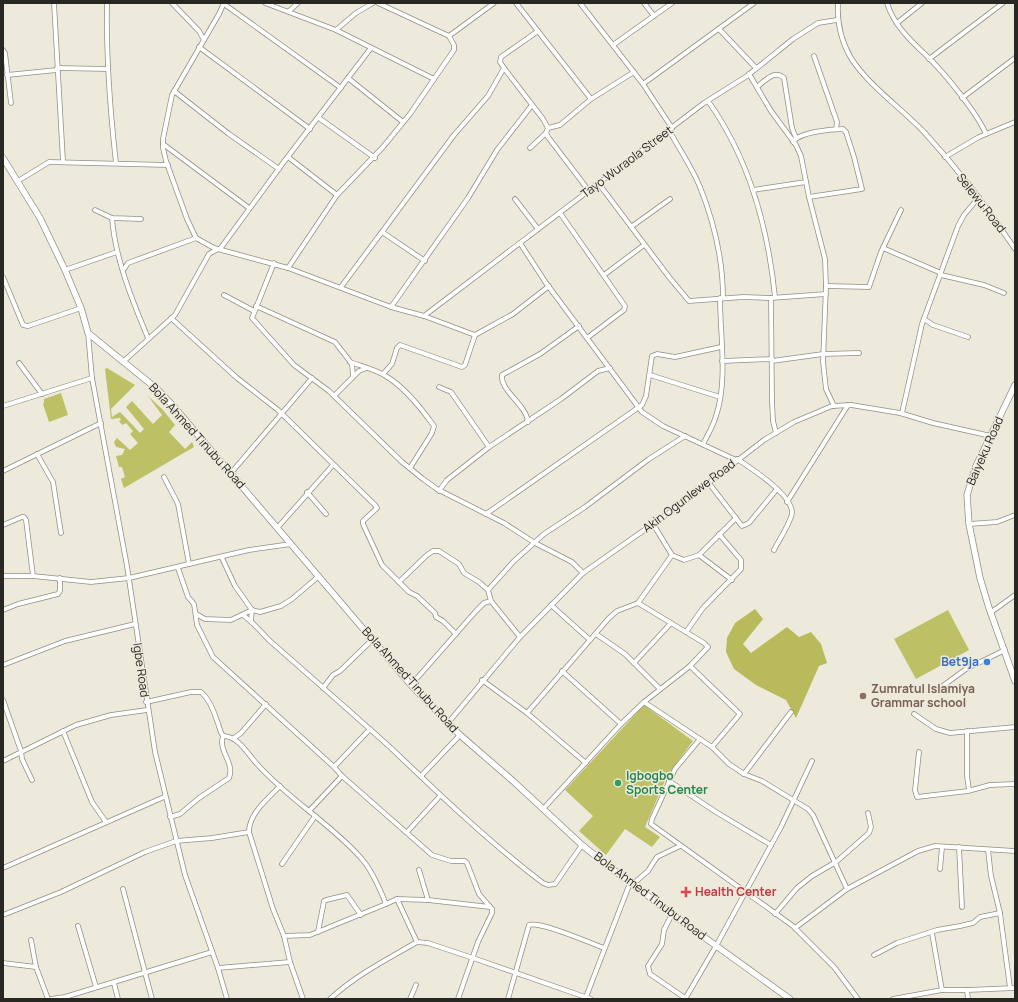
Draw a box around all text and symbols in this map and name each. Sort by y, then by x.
street label: Tayo Wuraola Street [577,121,676,202]
street label: Selewu Road [953,169,1010,236]
street label: Bola Ahmed Tinubu Road [145,379,250,492]
street label: Baiyeku Road [962,414,1007,488]
street label: Akin Ogunlewe Road [639,455,739,536]
street label: Bola Ahmed Tinubu Road [358,623,463,736]
street label: Igbe Road [129,642,154,698]
place label: Bet9ja [941,653,979,670]
marker: Bet9ja [982,657,992,667]
place label: Zumratul Islamiya Grammar school [871,680,975,711]
marker: Zumratul Islamiya Grammar school [858,691,868,701]
place label: Igbogbo Sports Center [626,767,708,798]
marker: Igbogbo Sports Center [613,778,623,788]
street label: Bola Ahmed Tinubu Road [590,848,710,944]
place label: Health Center [695,883,777,900]
marker: Health Center [680,886,692,898]

